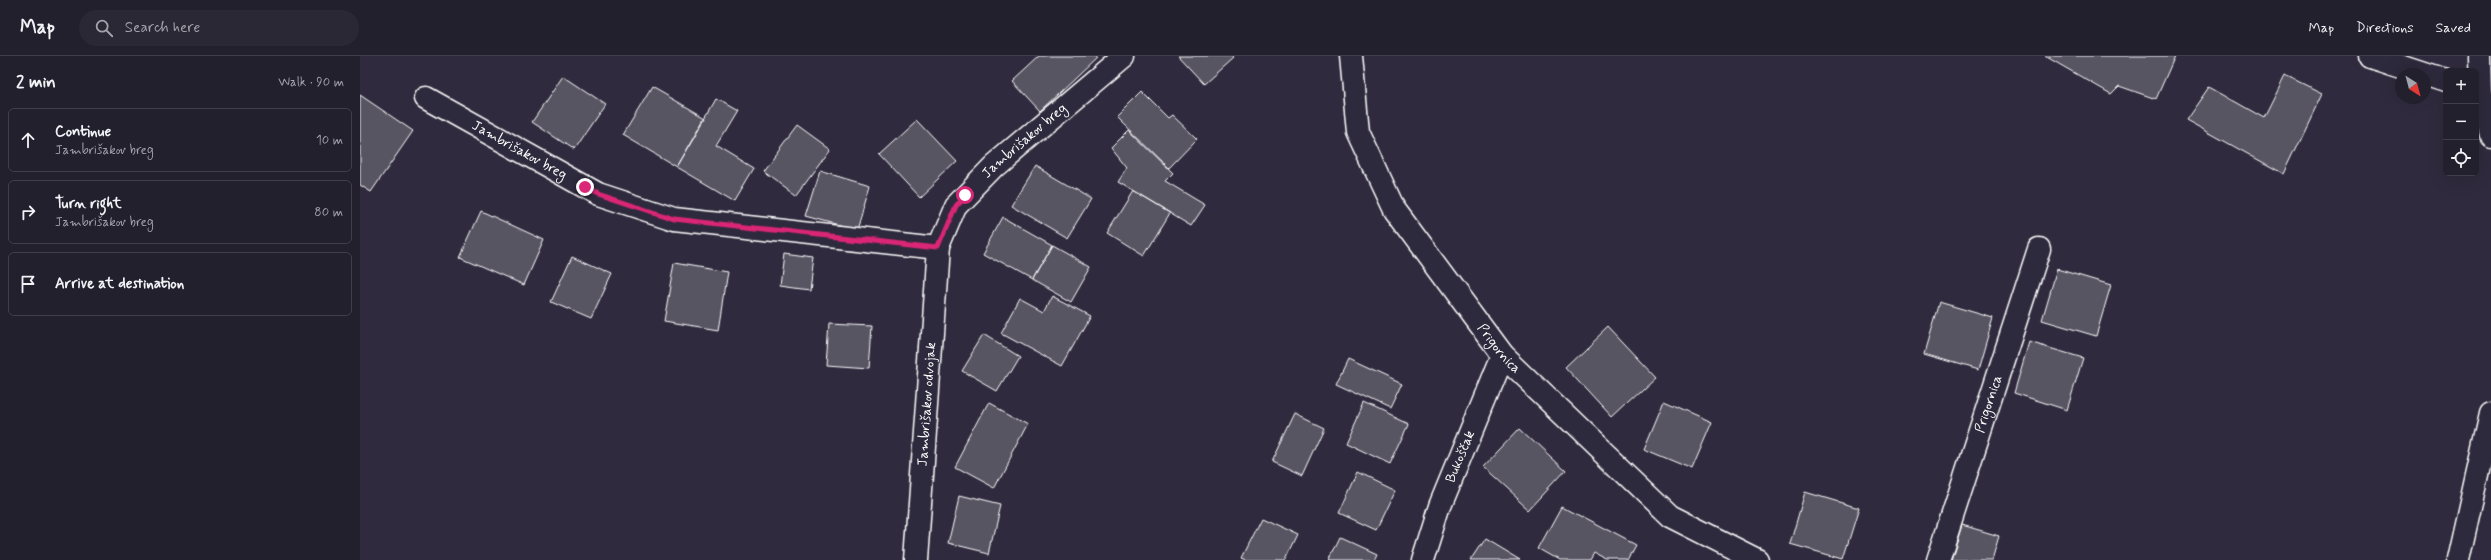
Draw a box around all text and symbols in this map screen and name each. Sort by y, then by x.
search box [79,10,359,46]
text: Map [20,15,55,40]
icon: search [93,17,115,39]
text: Search here [125,18,200,38]
text: Map [2308,19,2334,37]
text: Directions [2356,19,2414,37]
text: Saved [2436,19,2471,37]
north arrow [2395,68,2431,104]
map controls [2443,68,2479,176]
button: + [2443,68,2479,104]
text: 2 min [16,71,56,93]
text: Walk · 90 m [278,74,344,91]
street label: Jambrišakov breg [978,99,1071,182]
button: − [2443,104,2479,140]
street label: Jambrišakov breg [469,116,570,185]
text: Continue [55,122,111,142]
icon: ahead [17,129,39,151]
text: 10 m [316,132,343,149]
button: locate [2443,140,2479,176]
text: Jambrišakov breg [55,142,154,159]
route end [576,178,594,196]
route start [956,186,974,204]
text: Turn right [55,194,122,214]
icon: right [17,201,39,223]
text: 80 m [314,204,343,221]
text: Jambrišakov breg [55,214,154,231]
icon: arrive [17,273,39,295]
text: Arrive at destination [55,274,184,294]
street label: Prigornica [1473,320,1525,377]
street label: Jambrišakov odvojak [914,342,940,467]
street label: Prigornica [1971,373,2006,435]
street label: Bukoščak [1442,428,1479,485]

